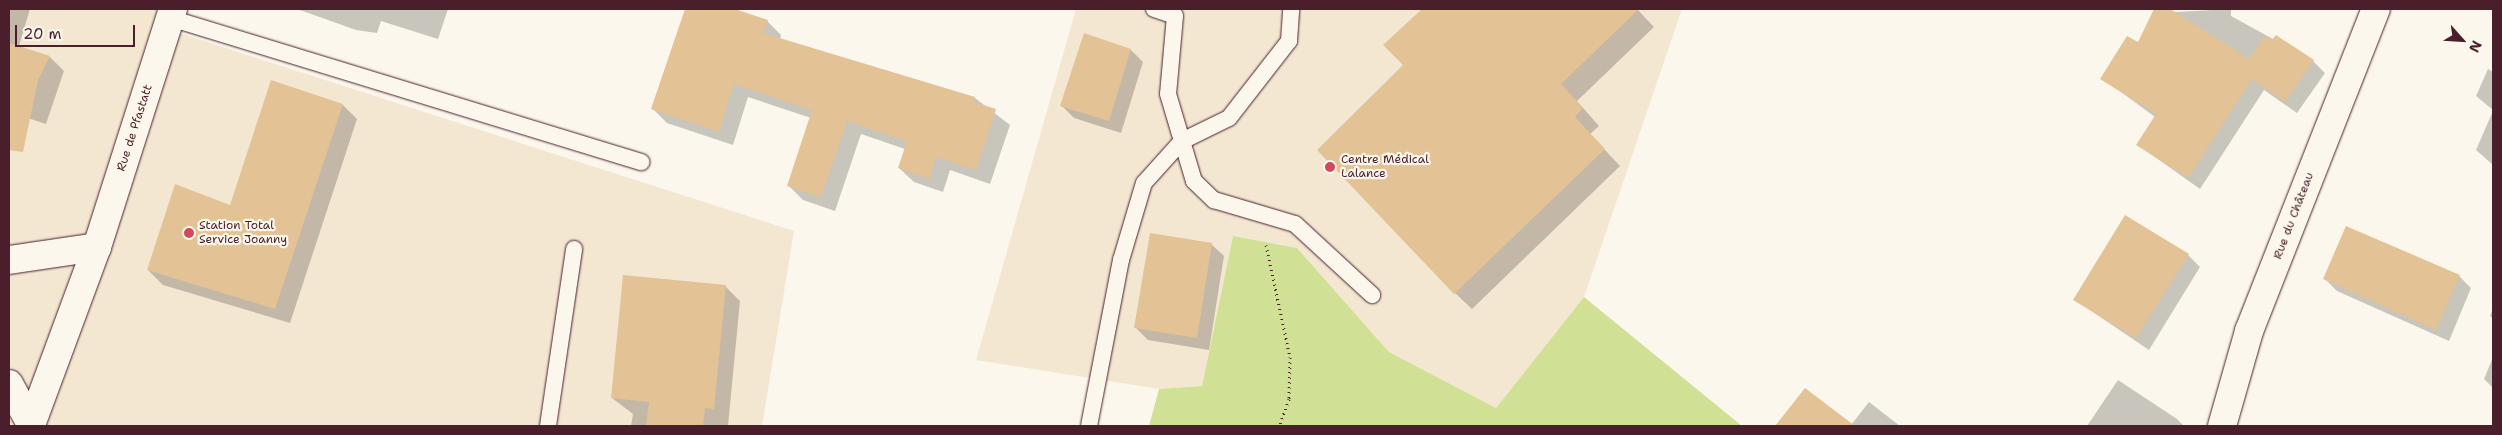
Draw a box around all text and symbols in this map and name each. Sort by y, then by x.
scale bar [18,15,138,47]
north arrow [2437,15,2487,65]
text: 20 m [23,24,62,44]
text: N [2465,38,2486,56]
street label: Rue de Pfastatt [114,83,156,173]
place label: Centre Médical Lalance [1341,153,1429,181]
marker: Centre Médical Lalance [1323,160,1337,174]
street label: Rue du Château [2271,171,2317,261]
place label: Station Total Service Joanny [199,219,287,247]
marker: Station Total Service Joanny [183,227,195,239]

